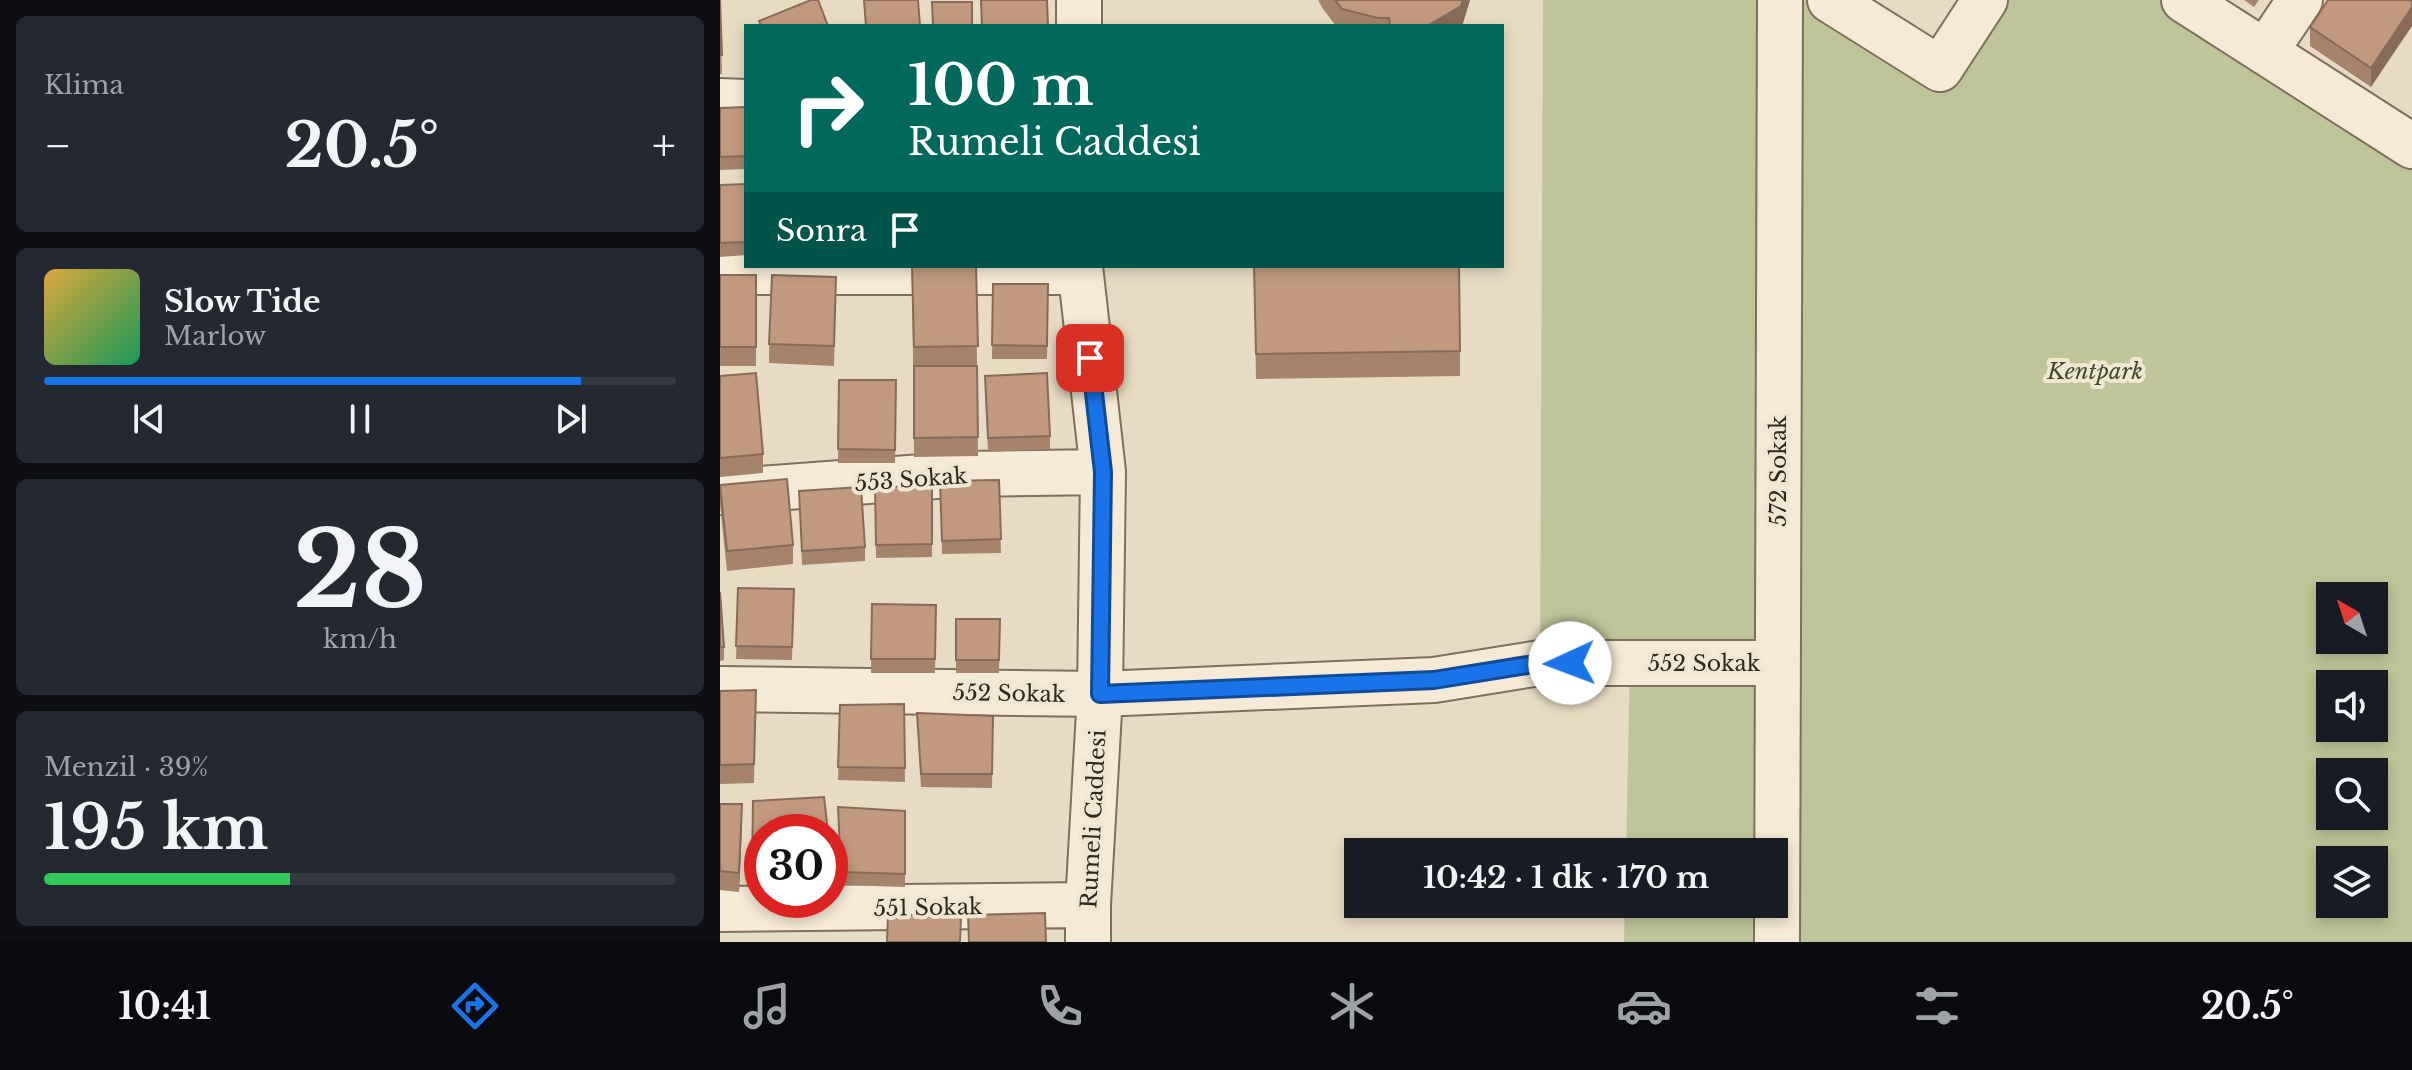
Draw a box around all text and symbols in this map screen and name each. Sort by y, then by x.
text: 100 m [908,51,1094,120]
icon: right [776,56,880,160]
text: Klima [44,69,124,101]
text: 20.5° [285,109,439,183]
text: − [44,118,72,173]
text: + [652,118,676,173]
text: Rumeli Caddesi [908,120,1201,165]
icon: arrive [883,208,927,252]
text: Sonra [776,212,867,249]
text: Slow Tide [164,283,321,320]
text: Marlow [164,320,266,352]
pin [1056,324,1124,392]
icon: arrive [1068,336,1112,380]
park label: Kentpark [2046,358,2143,385]
icon: previous [127,397,171,441]
icon: pause [338,397,382,441]
icon: next [549,397,593,441]
street label: 572 Sokak [1765,415,1792,527]
street label: 553 Sokak [854,462,969,497]
text: 28 [293,506,427,635]
north arrow [2316,582,2388,654]
map controls [2316,582,2388,918]
position arrow [1528,621,1612,705]
text: km/h [323,623,397,655]
street label: 552 Sokak [1648,650,1761,677]
button: sound [2316,670,2388,742]
street label: 552 Sokak [952,679,1066,708]
street label: Rumeli Caddesi [1075,729,1112,909]
text: Menzil · 39% [44,751,209,783]
button: search [2316,758,2388,830]
text: 195 km [44,791,268,865]
speed limit sign: 30 [744,814,848,918]
button: layers [2316,846,2388,918]
text: 10:42 · 1 dk · 170 m [1423,859,1709,896]
street label: 551 Sokak [873,893,983,922]
icon: directions [447,978,503,1034]
icon: music [739,978,795,1034]
icon: phone [1032,978,1088,1034]
icon: climate [1324,978,1380,1034]
icon: car [1616,978,1672,1034]
icon: filters [1909,978,1965,1034]
text: 10:41 [118,984,211,1029]
text: 20.5° [2201,984,2294,1029]

